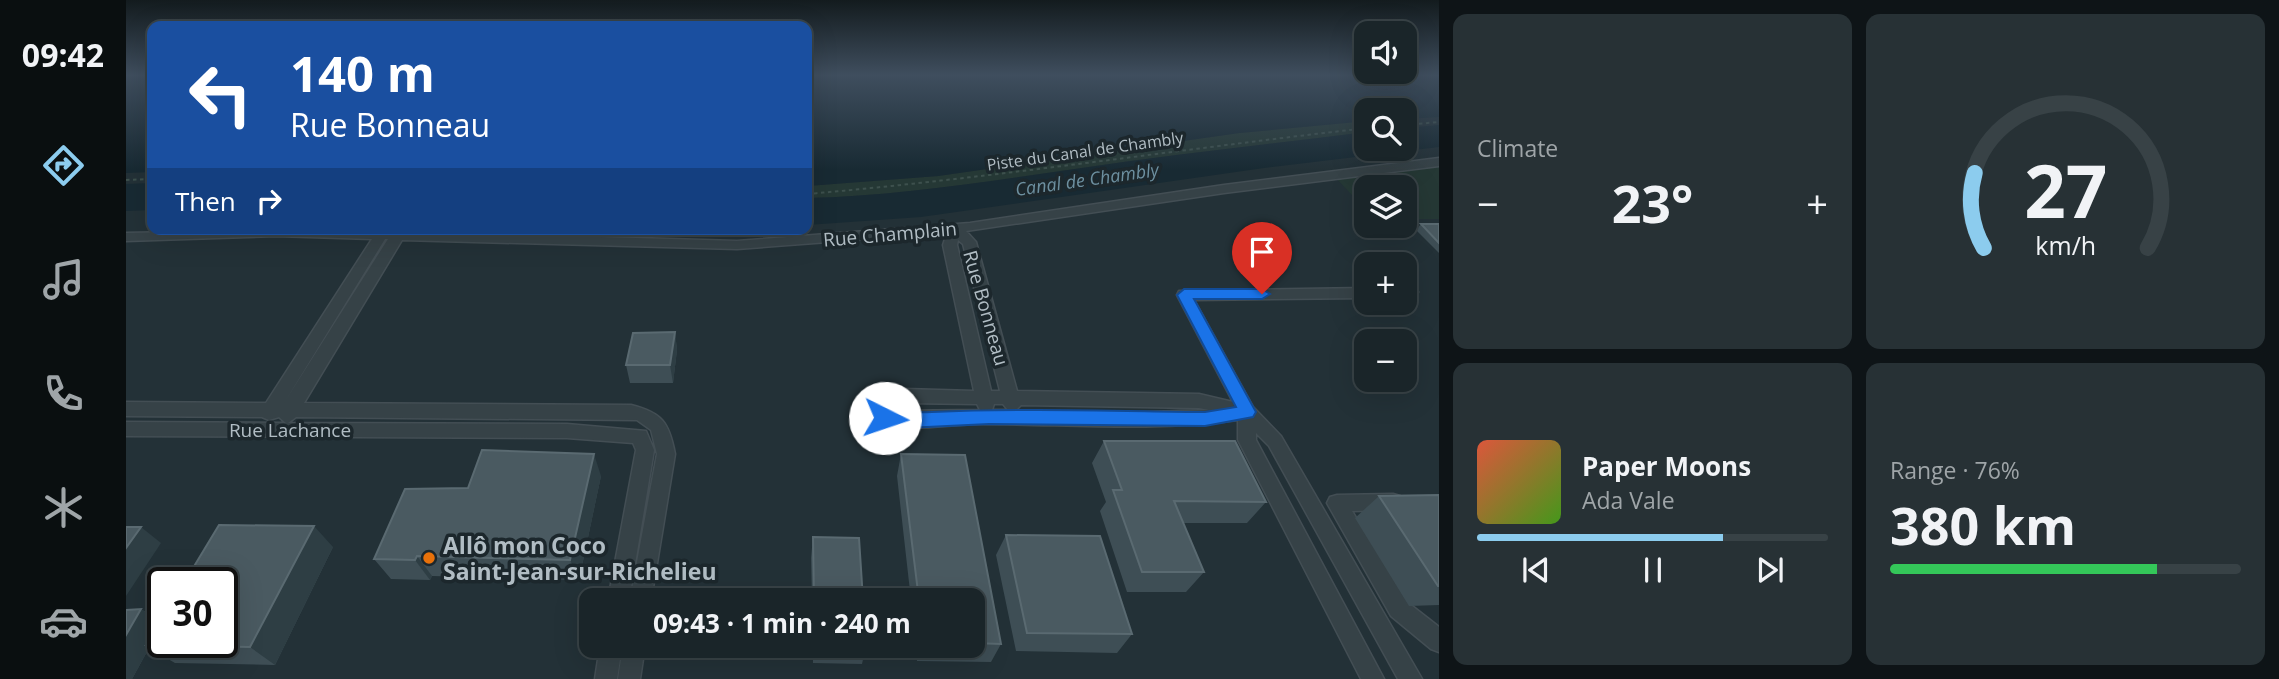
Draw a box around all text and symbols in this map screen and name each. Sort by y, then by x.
map controls [1354,21,1417,392]
button: sound [1354,21,1417,84]
text: 09:42 [22,33,104,76]
text: 140 m [290,40,435,106]
icon: left [175,49,266,140]
button: search [1354,98,1417,161]
text: Rue Bonneau [290,103,490,146]
street label: Piste du Canal de Chambly [985,126,1186,176]
text: Climate [1477,132,1558,164]
text: 27 [2024,140,2107,239]
icon: directions [39,141,88,190]
water label: Canal de Chambly [1014,157,1162,201]
text: 23° [1612,167,1693,238]
button: layers [1354,175,1417,238]
text: − [1477,177,1499,229]
text: + [1806,177,1828,229]
icon: right [250,182,288,220]
text: Then [175,183,236,219]
street label: Rue Champlain [822,215,958,253]
pin [1232,222,1292,294]
text: km/h [2035,227,2096,261]
icon: arrive [1243,233,1281,271]
street label: Rue Bonneau [957,247,1015,369]
button: + [1354,252,1417,315]
icon: music [39,255,88,304]
button: − [1354,329,1417,392]
icon: phone [39,369,88,418]
position arrow [848,381,922,455]
street label: Rue Lachance [229,417,351,443]
text: Paper Moons [1582,448,1751,484]
text: Range · 76% [1890,454,2020,486]
icon: climate [39,483,88,532]
text: Ada Vale [1582,484,1675,516]
text: 380 km [1890,489,2076,560]
place label: Allô mon Coco Saint-Jean-sur-Richelieu [443,529,717,587]
marker: Allô mon Coco Saint-Jean-sur-Richelieu [421,550,437,566]
icon: previous [1517,551,1555,589]
icon: pause [1634,551,1672,589]
icon: next [1751,551,1789,589]
speed limit sign: 30 [147,567,238,658]
icon: car [39,597,88,646]
text: 09:43 · 1 min · 240 m [653,605,911,641]

